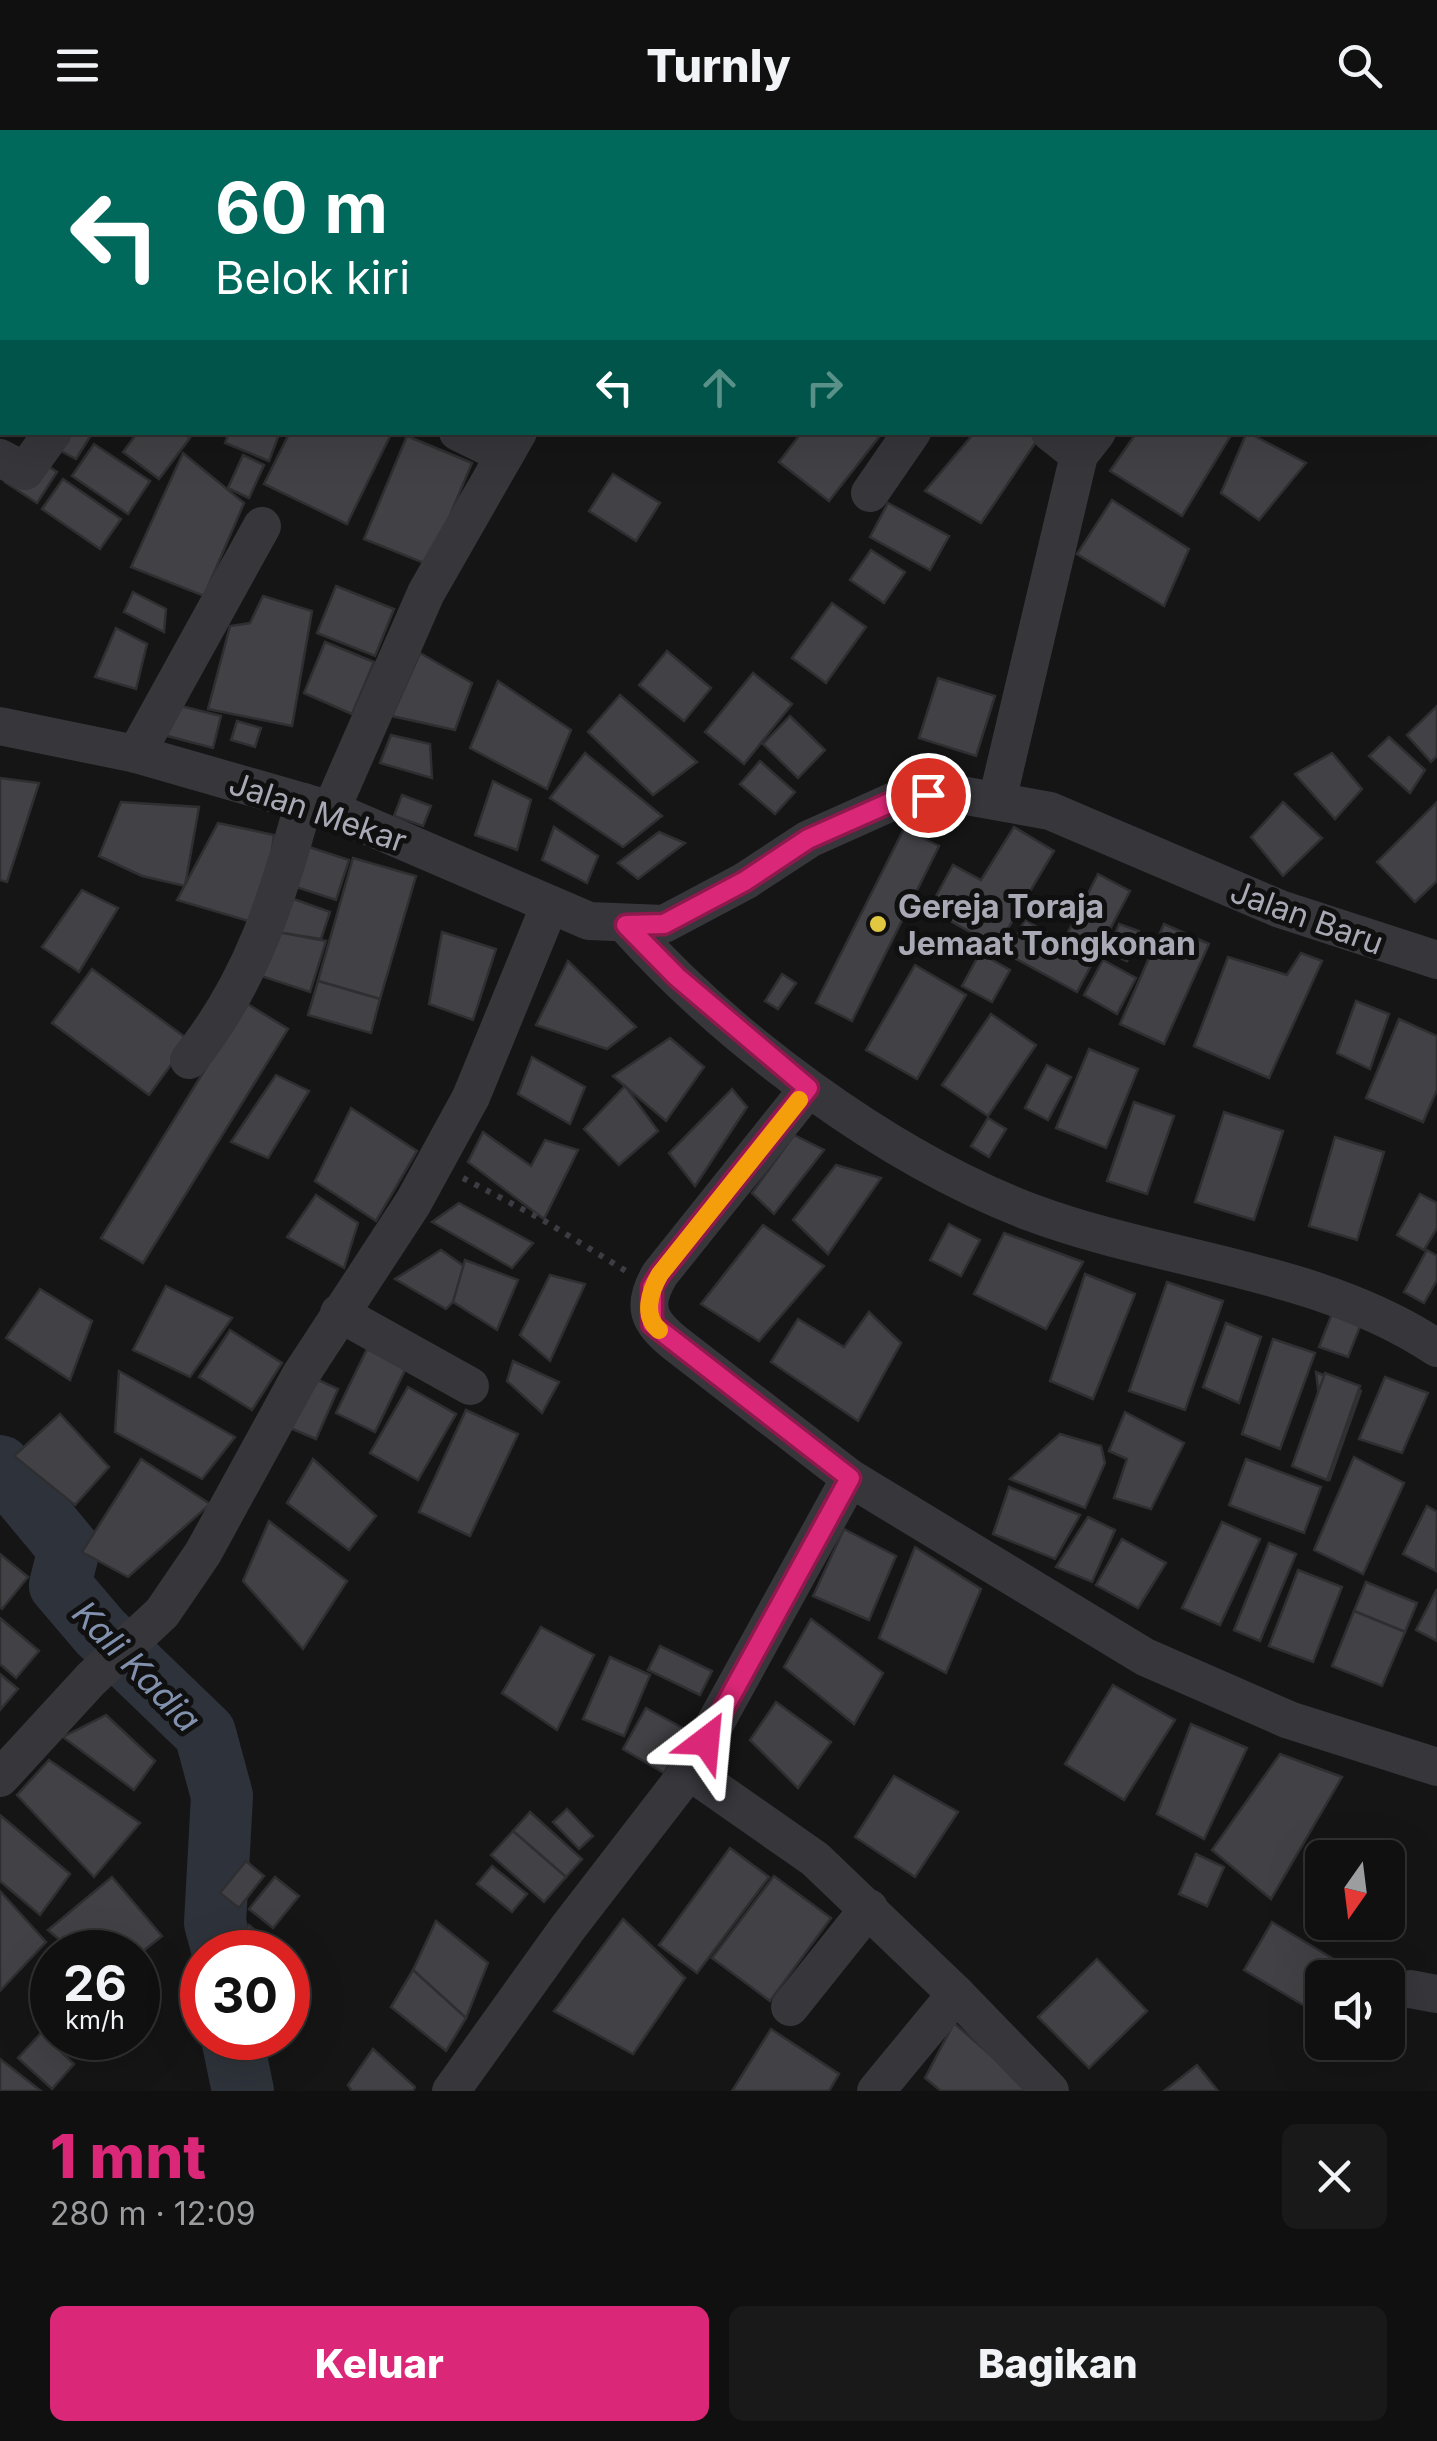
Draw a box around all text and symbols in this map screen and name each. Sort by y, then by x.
icon: menu [50,38,105,93]
text: Turnly [646,38,791,93]
icon: search [1332,38,1387,93]
text: 60 m [215,165,388,250]
icon: left [50,170,180,300]
text: Belok kiri [215,250,410,305]
icon: left [587,360,642,415]
icon: ahead [692,360,747,415]
icon: right [797,360,852,415]
pin [886,753,971,838]
street label: Jalan Mekar [224,763,412,861]
icon: arrive [901,768,956,823]
street label: Jalan Baru [1225,871,1389,963]
place label: Gereja Toraja Jemaat Tongkonan [898,887,1196,963]
marker: Gereja Toraja Jemaat Tongkonan [867,913,889,935]
water label: Kali Kadia [64,1592,210,1740]
position arrow [654,1689,758,1793]
north arrow [1305,1840,1405,1940]
map controls [1305,1840,1405,2060]
speed limit sign: 30 [180,1930,310,2060]
text: 26 [63,1953,127,2013]
button: sound [1305,1960,1405,2060]
text: km/h [65,2005,125,2035]
text: 1 mnt [50,2120,206,2192]
button: close [1282,2124,1387,2229]
text: 280 m · 12:09 [50,2194,256,2233]
button: Keluar [50,2306,709,2421]
button: Bagikan [729,2306,1387,2421]

